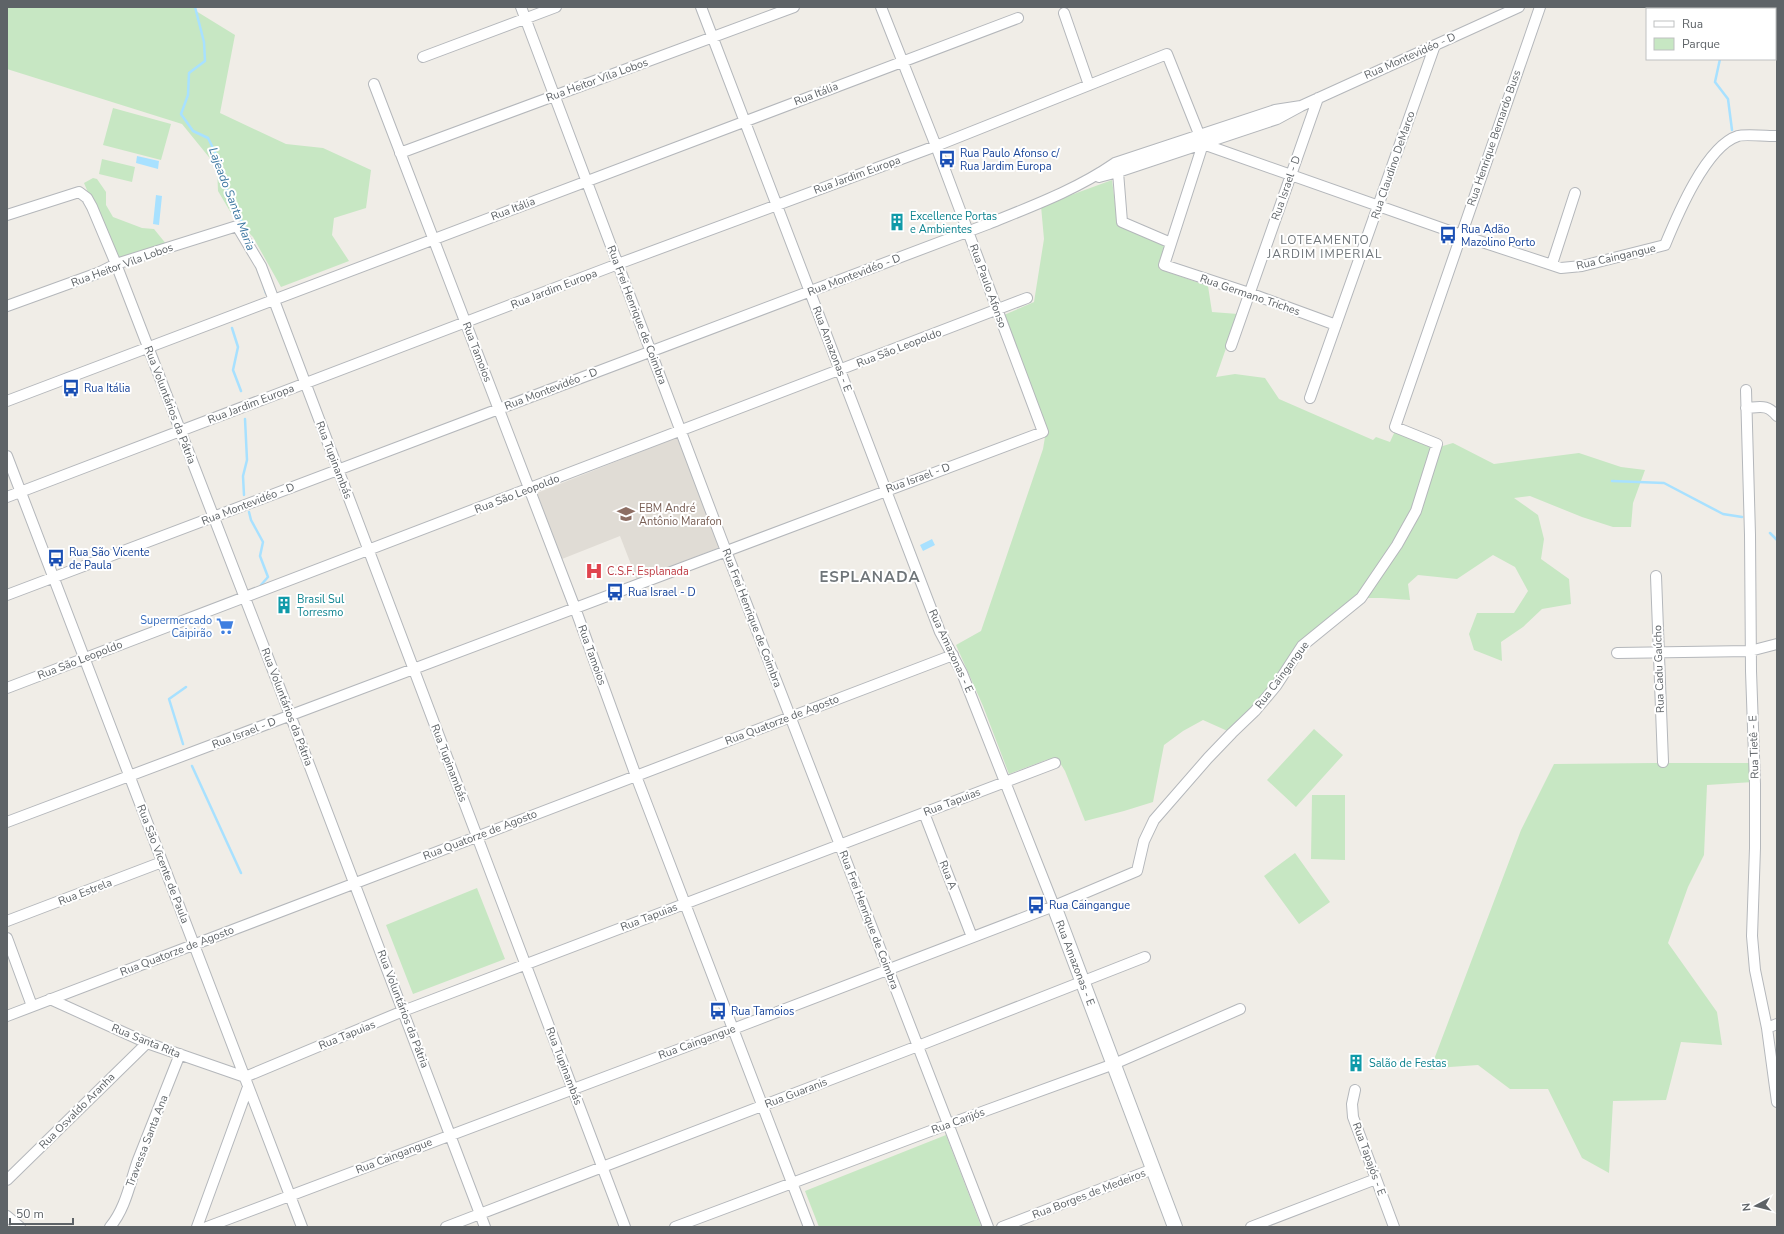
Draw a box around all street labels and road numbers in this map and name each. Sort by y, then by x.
street label: Rua Montevidéo - D [1362,29,1458,83]
street label: Rua Heitor Vila Lobos [544,55,650,105]
street label: Rua Henrique Bernardo Buss [1464,68,1524,208]
street label: Rua Itália [792,79,840,109]
street label: Rua Claudino DeMarco [1367,109,1419,221]
street label: Rua Jardim Europa [811,152,903,198]
street label: Rua Israel - D [1268,154,1304,222]
street label: Rua Itália [489,194,537,224]
street label: Rua Heitor Vila Lobos [69,240,175,290]
street label: Rua Caingangue [1575,241,1657,273]
street label: Rua Paulo Afonso [966,242,1010,330]
street label: Rua Frei Henrique de Coimbra [604,243,671,387]
street label: Rua Montevidéo - D [805,250,903,300]
street label: Rua Jardim Europa [509,266,600,312]
street label: Rua Germano Triches [1198,271,1302,319]
street label: Rua Amazonas - E [809,304,855,394]
street label: Rua Tamoios [459,320,495,384]
street label: Rua São Leopoldo [854,325,944,371]
street label: Rua Voluntários da Pátria [141,344,199,466]
street label: Rua Montevidéo - D [502,364,600,414]
street label: Rua Jardim Europa [206,381,297,427]
street label: Rua Tupinambás [312,419,356,501]
street label: Rua Israel - D [884,459,952,497]
street label: Rua São Leopoldo [472,471,562,517]
street label: Rua Montevidéo - D [199,479,297,529]
street label: Rua Frei Henrique de Coimbra [719,546,786,690]
street label: Rua Amazonas - E [925,607,977,695]
street label: Rua Tamoios [574,623,610,687]
street label: Rua Cadu Gaúcho [1650,625,1668,713]
street label: Rua São Leopoldo [35,637,125,683]
street label: Rua Caingangue [1252,638,1312,712]
street label: Rua Voluntários da Pátria [258,646,316,768]
street label: Rua Quatorze de Agosto [723,691,841,749]
street label: Rua Israel - D [210,714,278,752]
street label: Rua Tietê - E [1745,715,1763,779]
street label: Rua Tupinambás [427,722,471,804]
street label: Rua Tapuias [921,784,983,820]
street label: Rua São Vicente de Paula [133,802,193,926]
street label: Rua Quatorze de Agosto [421,806,539,864]
street label: Rua Frei Henrique de Coimbra [836,848,903,992]
street label: Rua A [936,858,960,892]
street label: Rua Estrela [56,875,114,909]
street label: Rua Tapuias [618,899,680,935]
street label: Rua Amazonas - E [1052,918,1098,1008]
street label: Rua Quatorze de Agosto [118,922,236,980]
street label: Rua Voluntários da Pátria [374,948,432,1070]
street label: Rua Tapuias [316,1017,378,1053]
street label: Rua Santa Rita [109,1020,183,1062]
street label: Rua Caingangue [656,1021,738,1063]
street label: Rua Tupinambás [542,1025,586,1107]
street label: Rua Osvaldo Aranha [36,1070,118,1152]
street label: Rua Guaranis [763,1074,829,1112]
street label: Travessa Santa Ana [123,1093,172,1189]
street label: Rua Carijós [929,1104,987,1138]
street label: Rua Tapajós - E [1349,1120,1389,1198]
street label: Rua Caingangue [353,1134,435,1178]
street label: Rua Borges de Medeiros [1030,1165,1148,1223]

